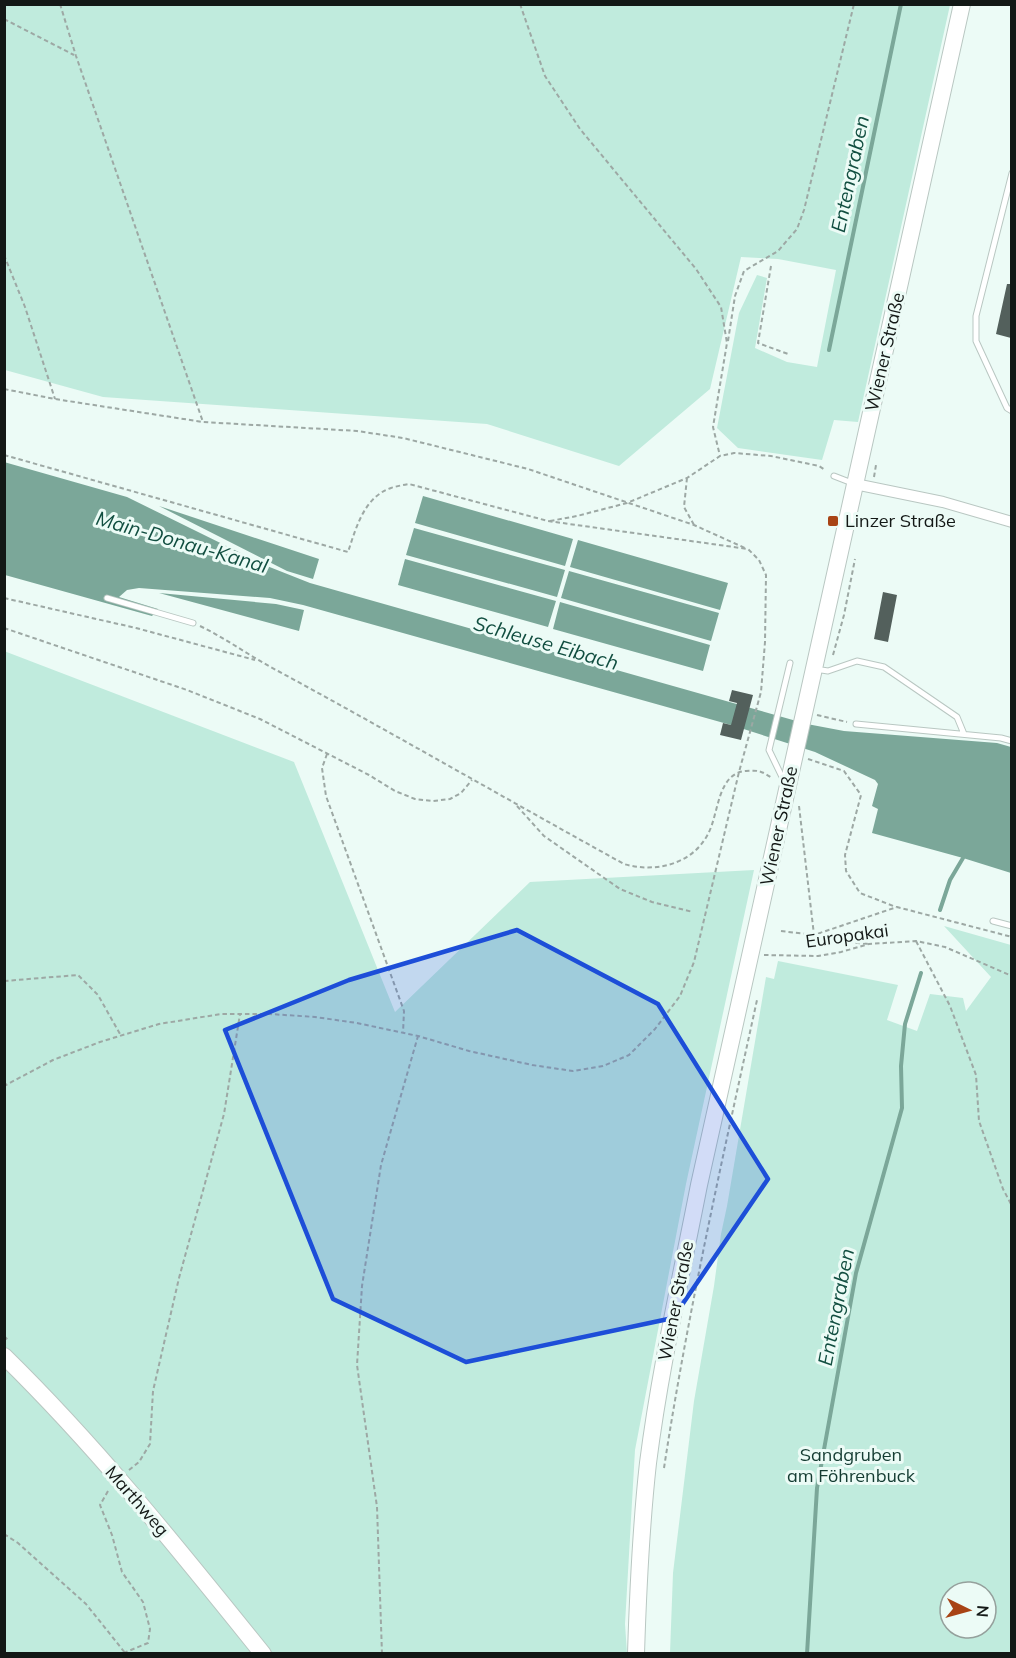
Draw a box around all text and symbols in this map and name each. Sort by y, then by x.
water label: Entengraben [825,113,874,235]
street label: Wiener Straße [860,290,909,414]
water label: Main-Donau-Kanal [93,505,271,578]
place label: Linzer Straße [845,509,956,532]
marker: Linzer Straße [826,514,840,528]
water label: Schleuse Eibach [471,610,621,675]
street label: Wiener Straße [755,764,802,888]
street label: Europakai [804,918,890,953]
street label: Wiener Straße [653,1239,698,1363]
water label: Entengraben [812,1246,859,1368]
park label: Sandgruben am Föhrenbuck [787,1443,916,1487]
street label: Marthweg [100,1461,174,1541]
north arrow [938,1580,998,1640]
text: N [972,1604,993,1618]

